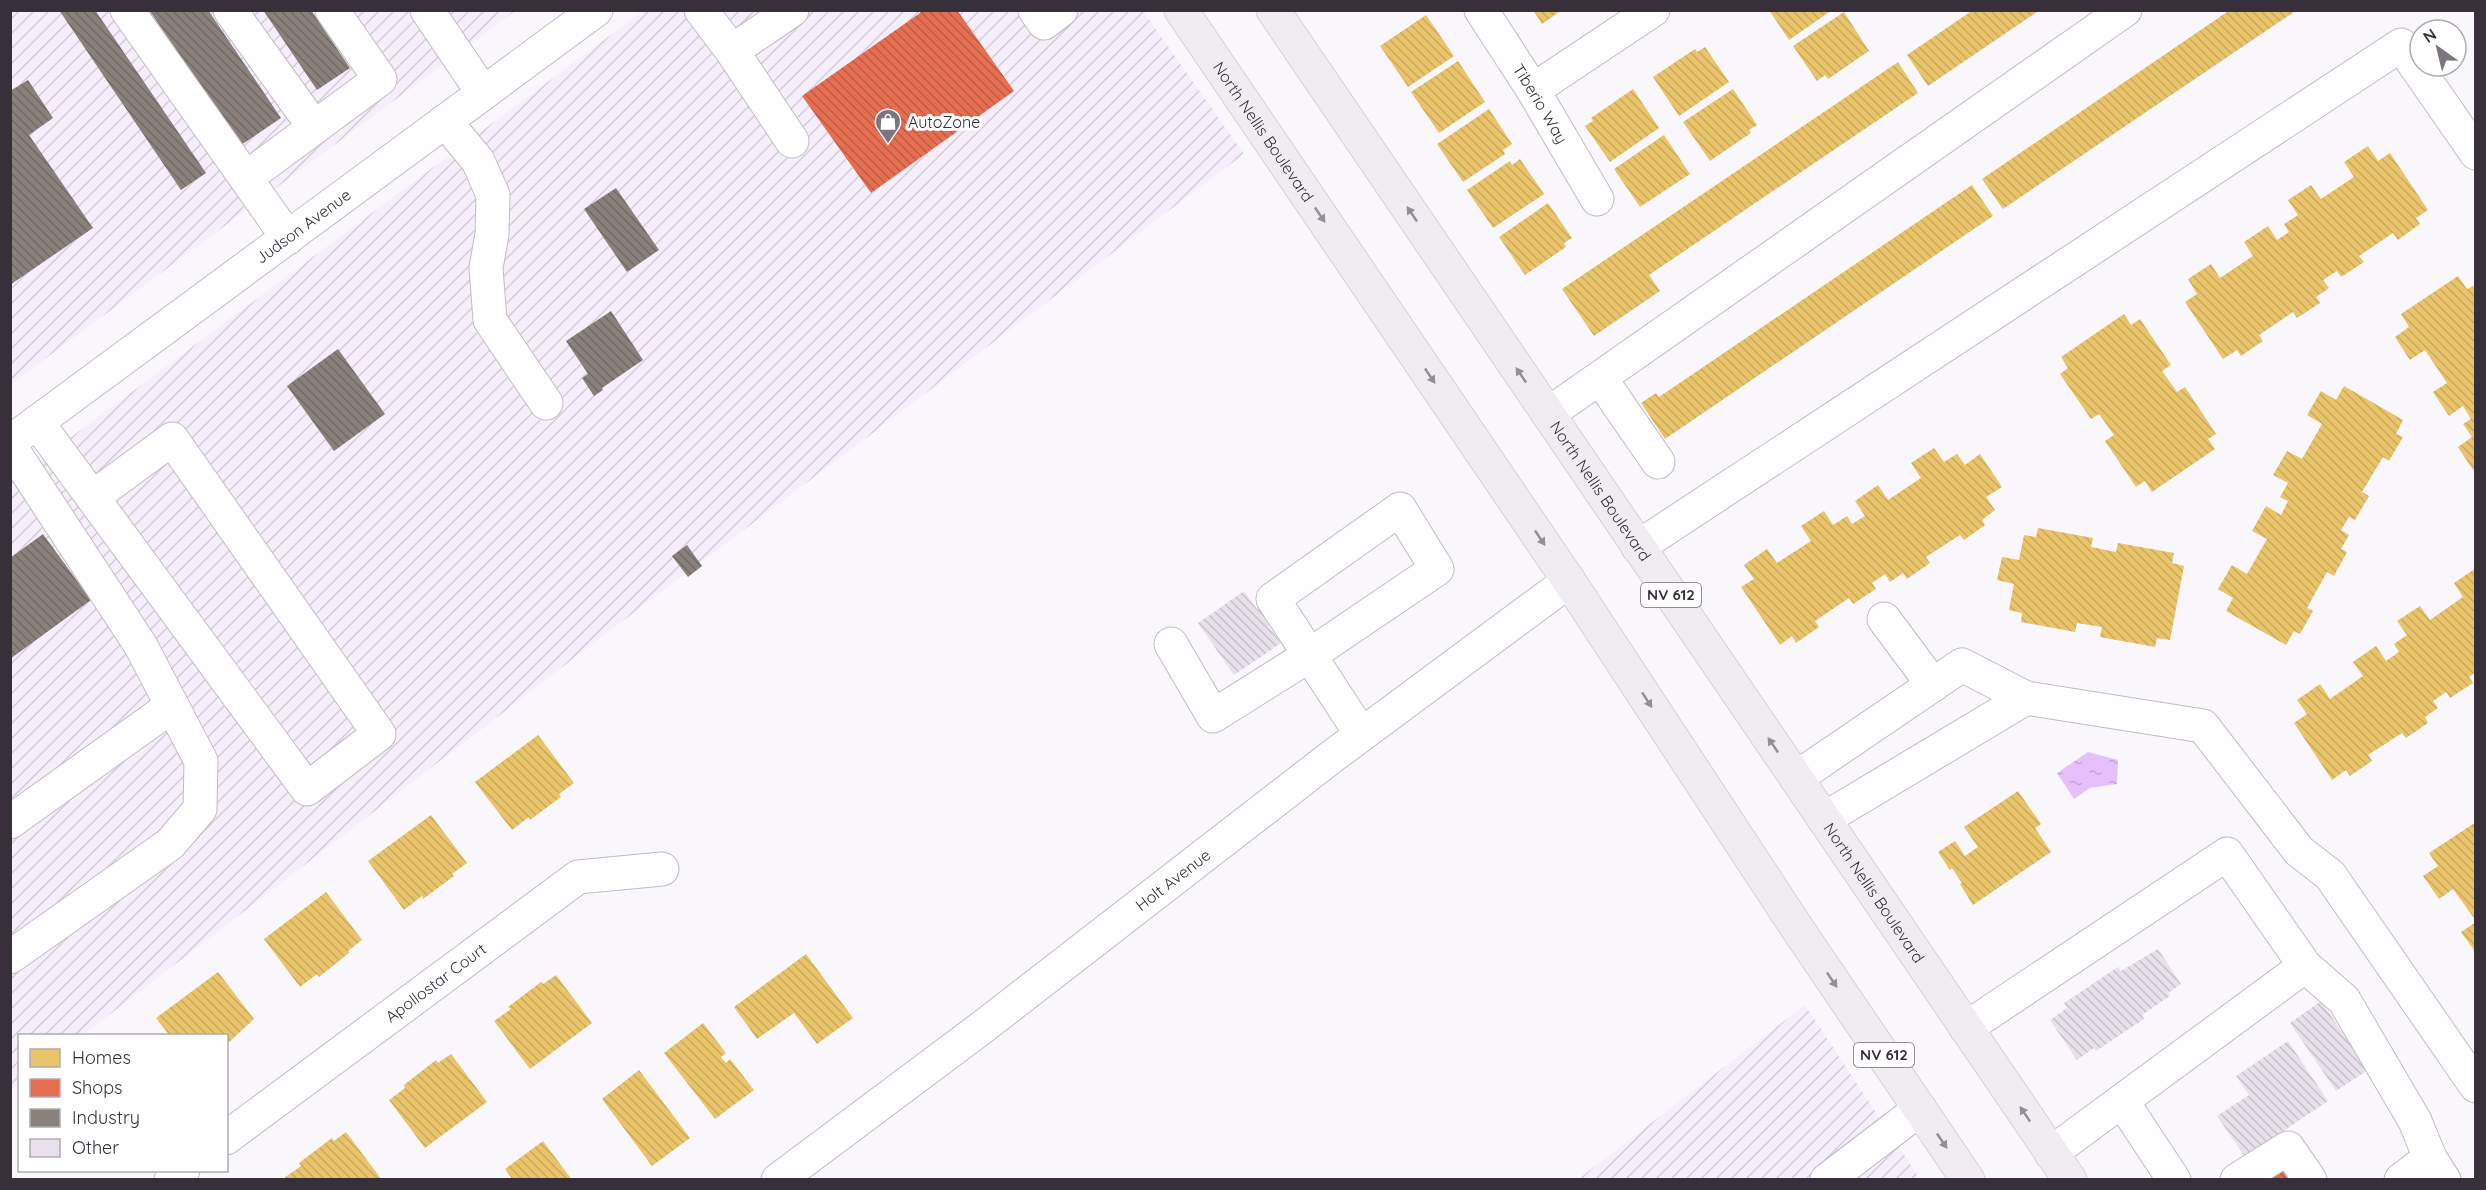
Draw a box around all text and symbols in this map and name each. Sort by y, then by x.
north arrow [2408,18,2468,78]
text: N [2419,24,2440,47]
street label: North Nellis Boulevard [1209,58,1318,206]
street label: Tiberio Way [1509,60,1572,147]
shop icon: AutoZone [873,107,903,145]
place label: AutoZone [908,112,980,132]
street label: Judson Avenue [251,184,355,268]
one-way arrow [1406,206,1417,222]
one-way arrow [1314,207,1325,223]
one-way arrow [1516,367,1527,383]
one-way arrow [1424,368,1436,384]
street label: North Nellis Boulevard [1546,417,1655,565]
one-way arrow [1534,529,1546,545]
road number: NV 612 [1641,583,1701,607]
one-way arrow [1642,692,1653,708]
one-way arrow [1767,737,1779,753]
street label: North Nellis Boulevard [1820,819,1929,967]
street label: Holt Avenue [1131,845,1214,915]
street label: Apollostar Court [381,939,490,1027]
one-way arrow [1826,971,1838,987]
legend [18,1034,228,1172]
road number: NV 612 [1854,1043,1914,1067]
text: Homes [72,1046,131,1069]
text: Shops [72,1076,123,1099]
text: Industry [72,1106,140,1129]
one-way arrow [2020,1106,2031,1122]
one-way arrow [1936,1133,1947,1149]
text: Other [72,1136,119,1159]

